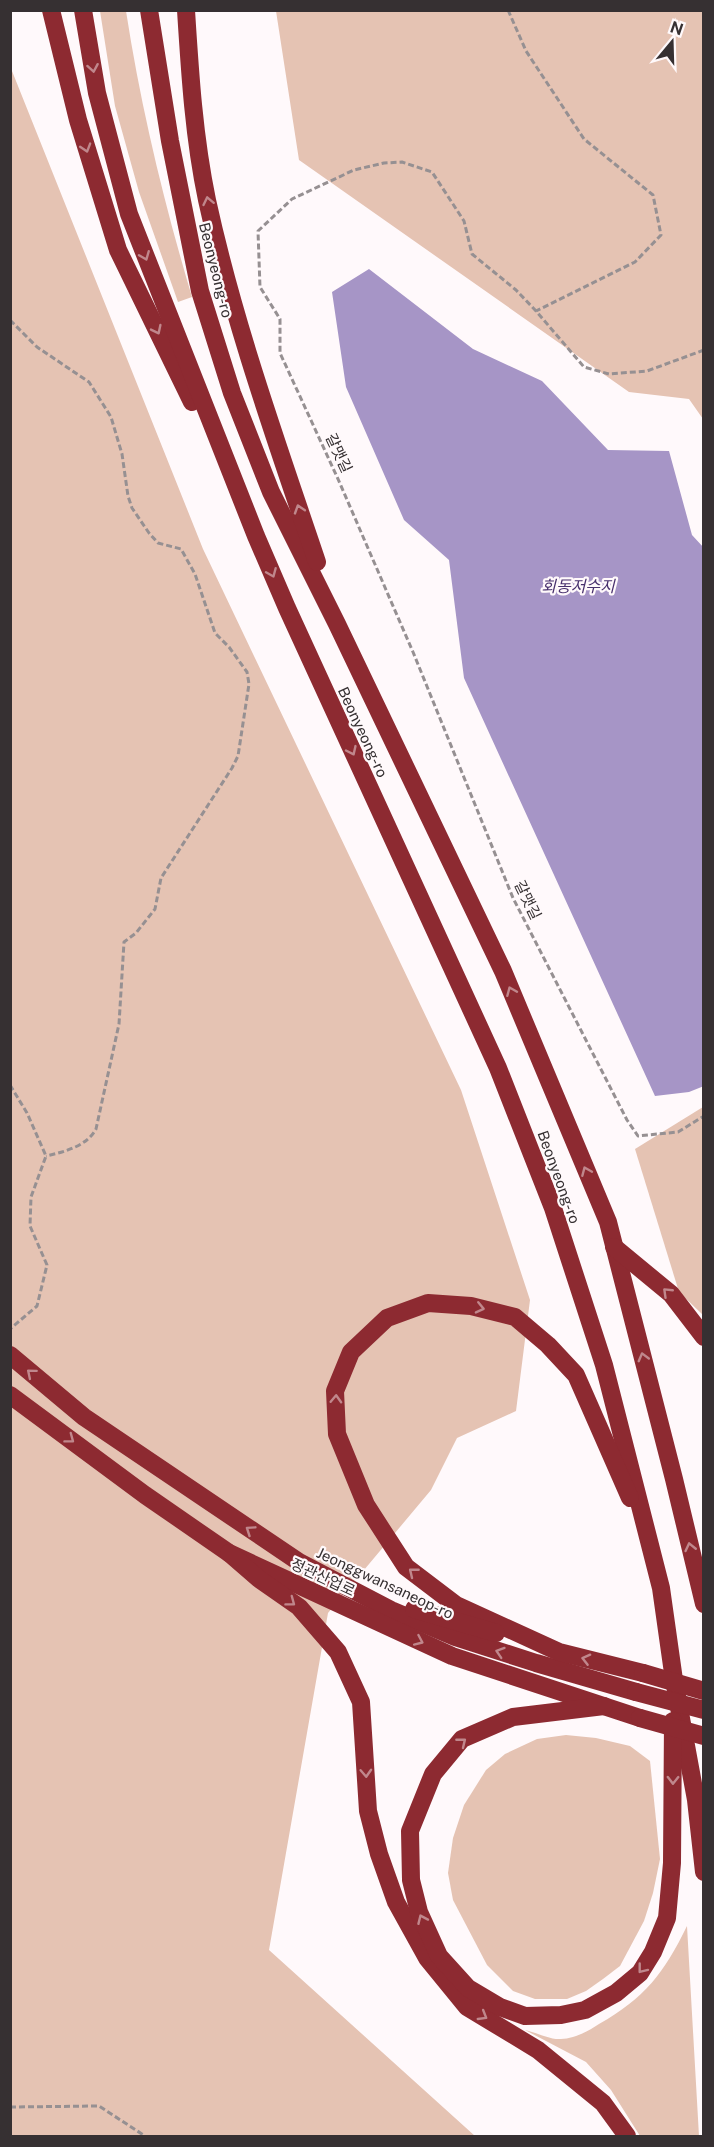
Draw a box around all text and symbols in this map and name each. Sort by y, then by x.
north arrow [642,12,702,72]
text: N [668,17,686,39]
one-way arrow [86,63,99,73]
one-way arrow [79,142,92,153]
one-way arrow [202,196,215,206]
street label: Beonyeong-ro [196,221,236,319]
one-way arrow [138,250,151,260]
one-way arrow [149,323,161,334]
street label: 갈맷길 [323,431,355,475]
one-way arrow [293,504,306,515]
one-way arrow [265,567,277,578]
water label: 회동저수지 [541,577,616,596]
street label: Beonyeong-ro [335,684,391,780]
one-way arrow [345,744,357,755]
street label: 갈맷길 [511,878,545,922]
one-way arrow [506,987,518,998]
street label: Beonyeong-ro [534,1128,584,1226]
one-way arrow [581,1167,593,1178]
one-way arrow [663,1288,674,1299]
one-way arrow [475,1301,485,1314]
one-way arrow [638,1353,650,1363]
one-way arrow [27,1369,38,1380]
one-way arrow [330,1394,343,1403]
one-way arrow [63,1432,74,1443]
one-way arrow [246,1526,257,1537]
one-way arrow [685,1542,698,1552]
street label: Jeonggwansaneop-ro [314,1544,456,1622]
street label: 정관산업로 [288,1555,358,1599]
one-way arrow [409,1568,420,1579]
one-way arrow [285,1595,296,1606]
one-way arrow [413,1634,424,1646]
one-way arrow [495,1646,506,1659]
one-way arrow [581,1653,591,1666]
one-way arrow [455,1739,466,1750]
one-way arrow [360,1769,373,1778]
one-way arrow [666,1776,679,1785]
one-way arrow [418,1914,430,1925]
one-way arrow [638,1962,649,1973]
one-way arrow [477,2009,487,2021]

